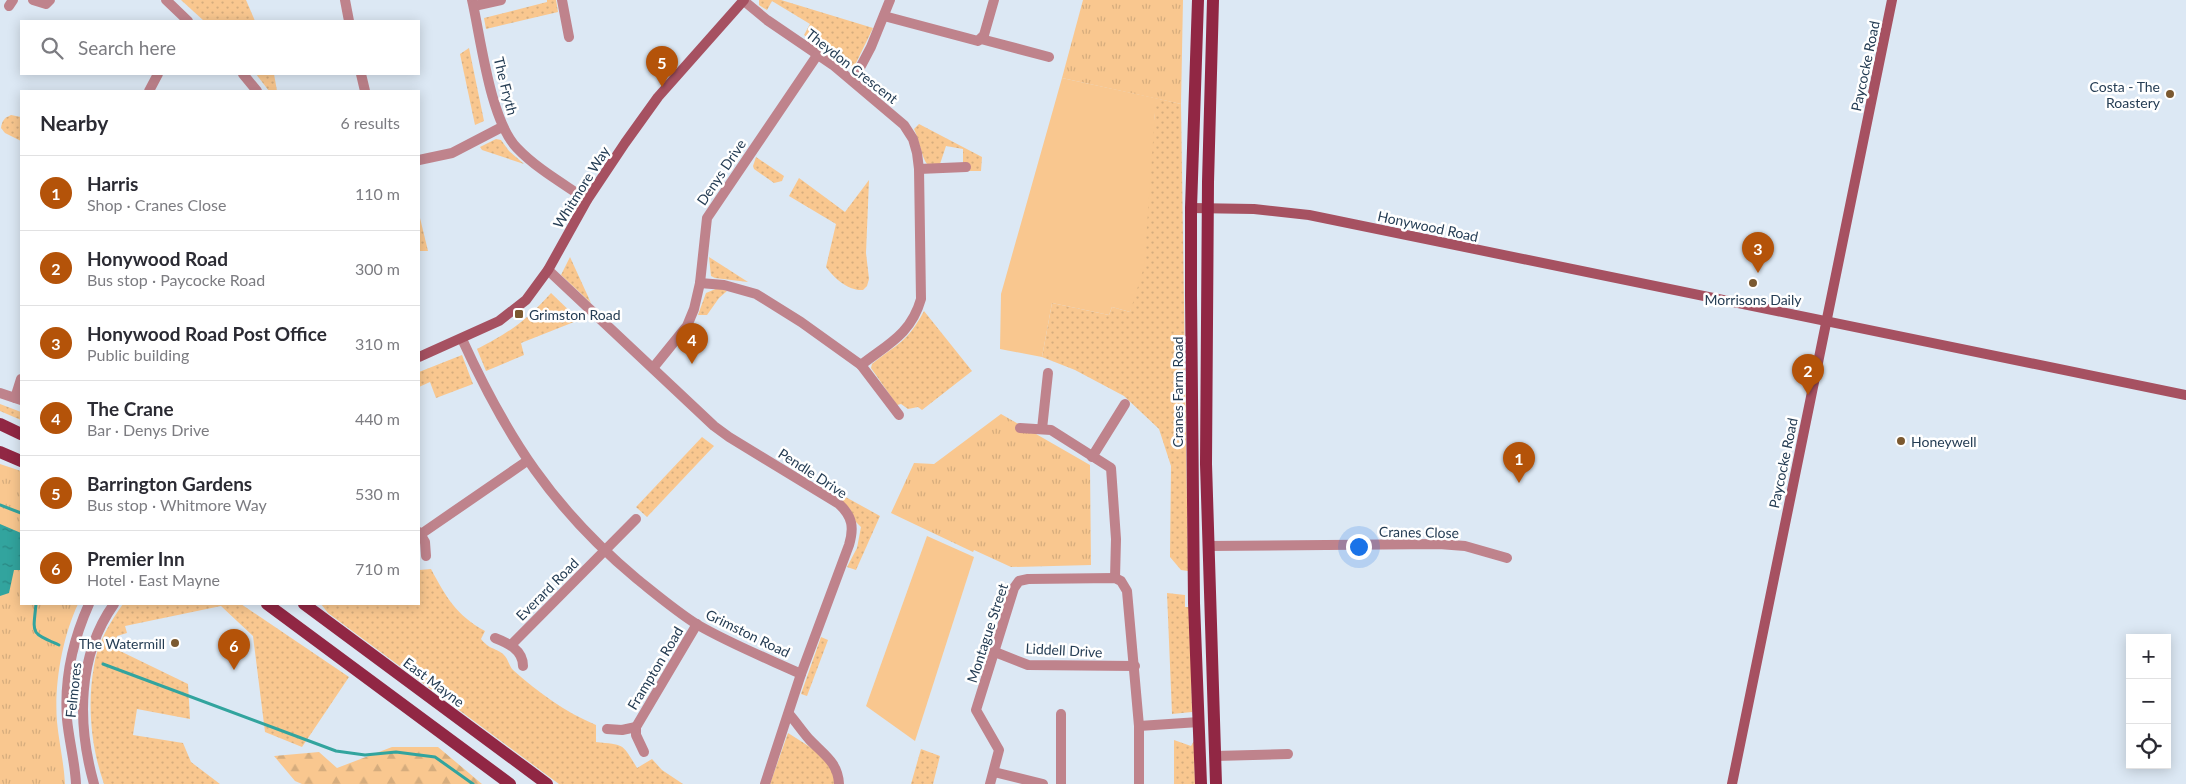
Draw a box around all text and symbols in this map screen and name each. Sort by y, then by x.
street label: Paycocke Road [1847,19,1883,113]
search box [20,20,420,75]
street label: Theydon Crescent [803,25,901,107]
icon: search [38,34,66,62]
text: Search here [78,36,176,59]
pin: 5 [646,46,678,87]
street label: The Fryth [491,55,521,117]
place label: Costa - The Roastery [2090,78,2161,111]
marker: Costa - The Roastery [2164,88,2176,100]
text: Nearby [40,110,108,135]
text: 6 results [340,113,400,132]
street label: Denys Drive [693,136,749,208]
street label: Whitmore Way [549,142,613,231]
text: Harris [87,172,138,195]
text: 1 [51,184,61,203]
text: 110 m [355,184,400,203]
text: Shop · Cranes Close [87,195,226,214]
street label: Honywood Road [1376,207,1480,245]
pin: 3 [1742,232,1774,273]
text: Honywood Road [87,247,228,270]
text: 2 [51,259,61,278]
text: 300 m [355,259,400,278]
text: Bus stop · Paycocke Road [87,270,265,289]
marker: Morrisons Daily [1747,277,1759,289]
place label: Morrisons Daily [1704,291,1802,308]
place label: Grimston Road [529,306,621,323]
marker: Grimston Road [513,308,525,320]
text: Honywood Road Post Office [87,322,327,345]
pin: 4 [676,323,708,364]
text: 3 [51,334,61,353]
text: 310 m [355,334,400,353]
street label: Cranes Farm Road [1169,336,1186,448]
text: Public building [87,345,189,364]
pin: 2 [1792,354,1824,395]
text: The Crane [87,397,174,420]
text: 4 [51,409,61,428]
text: 440 m [355,409,400,428]
street label: Paycocke Road [1765,416,1801,510]
text: Bar · Denys Drive [87,420,210,439]
place label: Honeywell [1911,433,1977,450]
marker: Honeywell [1895,435,1907,447]
pin: 1 [1503,442,1535,483]
street label: Pendle Drive [775,444,851,502]
text: Barrington Gardens [87,472,252,495]
text: 5 [51,484,61,503]
text: 530 m [355,484,400,503]
text: Bus stop · Whitmore Way [87,495,267,514]
street label: Cranes Close [1379,523,1459,541]
your location [1346,534,1372,560]
text: Premier Inn [87,547,185,570]
street label: Everard Road [512,554,582,624]
text: 6 [51,559,61,578]
text: 710 m [355,559,400,578]
text: Hotel · East Mayne [87,570,220,589]
street label: Montague Street [963,581,1011,685]
street label: Grimston Road [703,605,793,661]
street label: Frampton Road [624,623,686,713]
pin: 6 [218,629,250,670]
map controls [2126,634,2171,769]
button: + [2126,634,2171,679]
place label: The Watermill [79,635,165,652]
marker: The Watermill [169,637,181,649]
street label: Liddell Drive [1025,639,1103,661]
street label: East Mayne [400,654,468,710]
street label: Felmores [62,661,84,719]
button: − [2126,679,2171,724]
button: locate [2126,724,2171,769]

